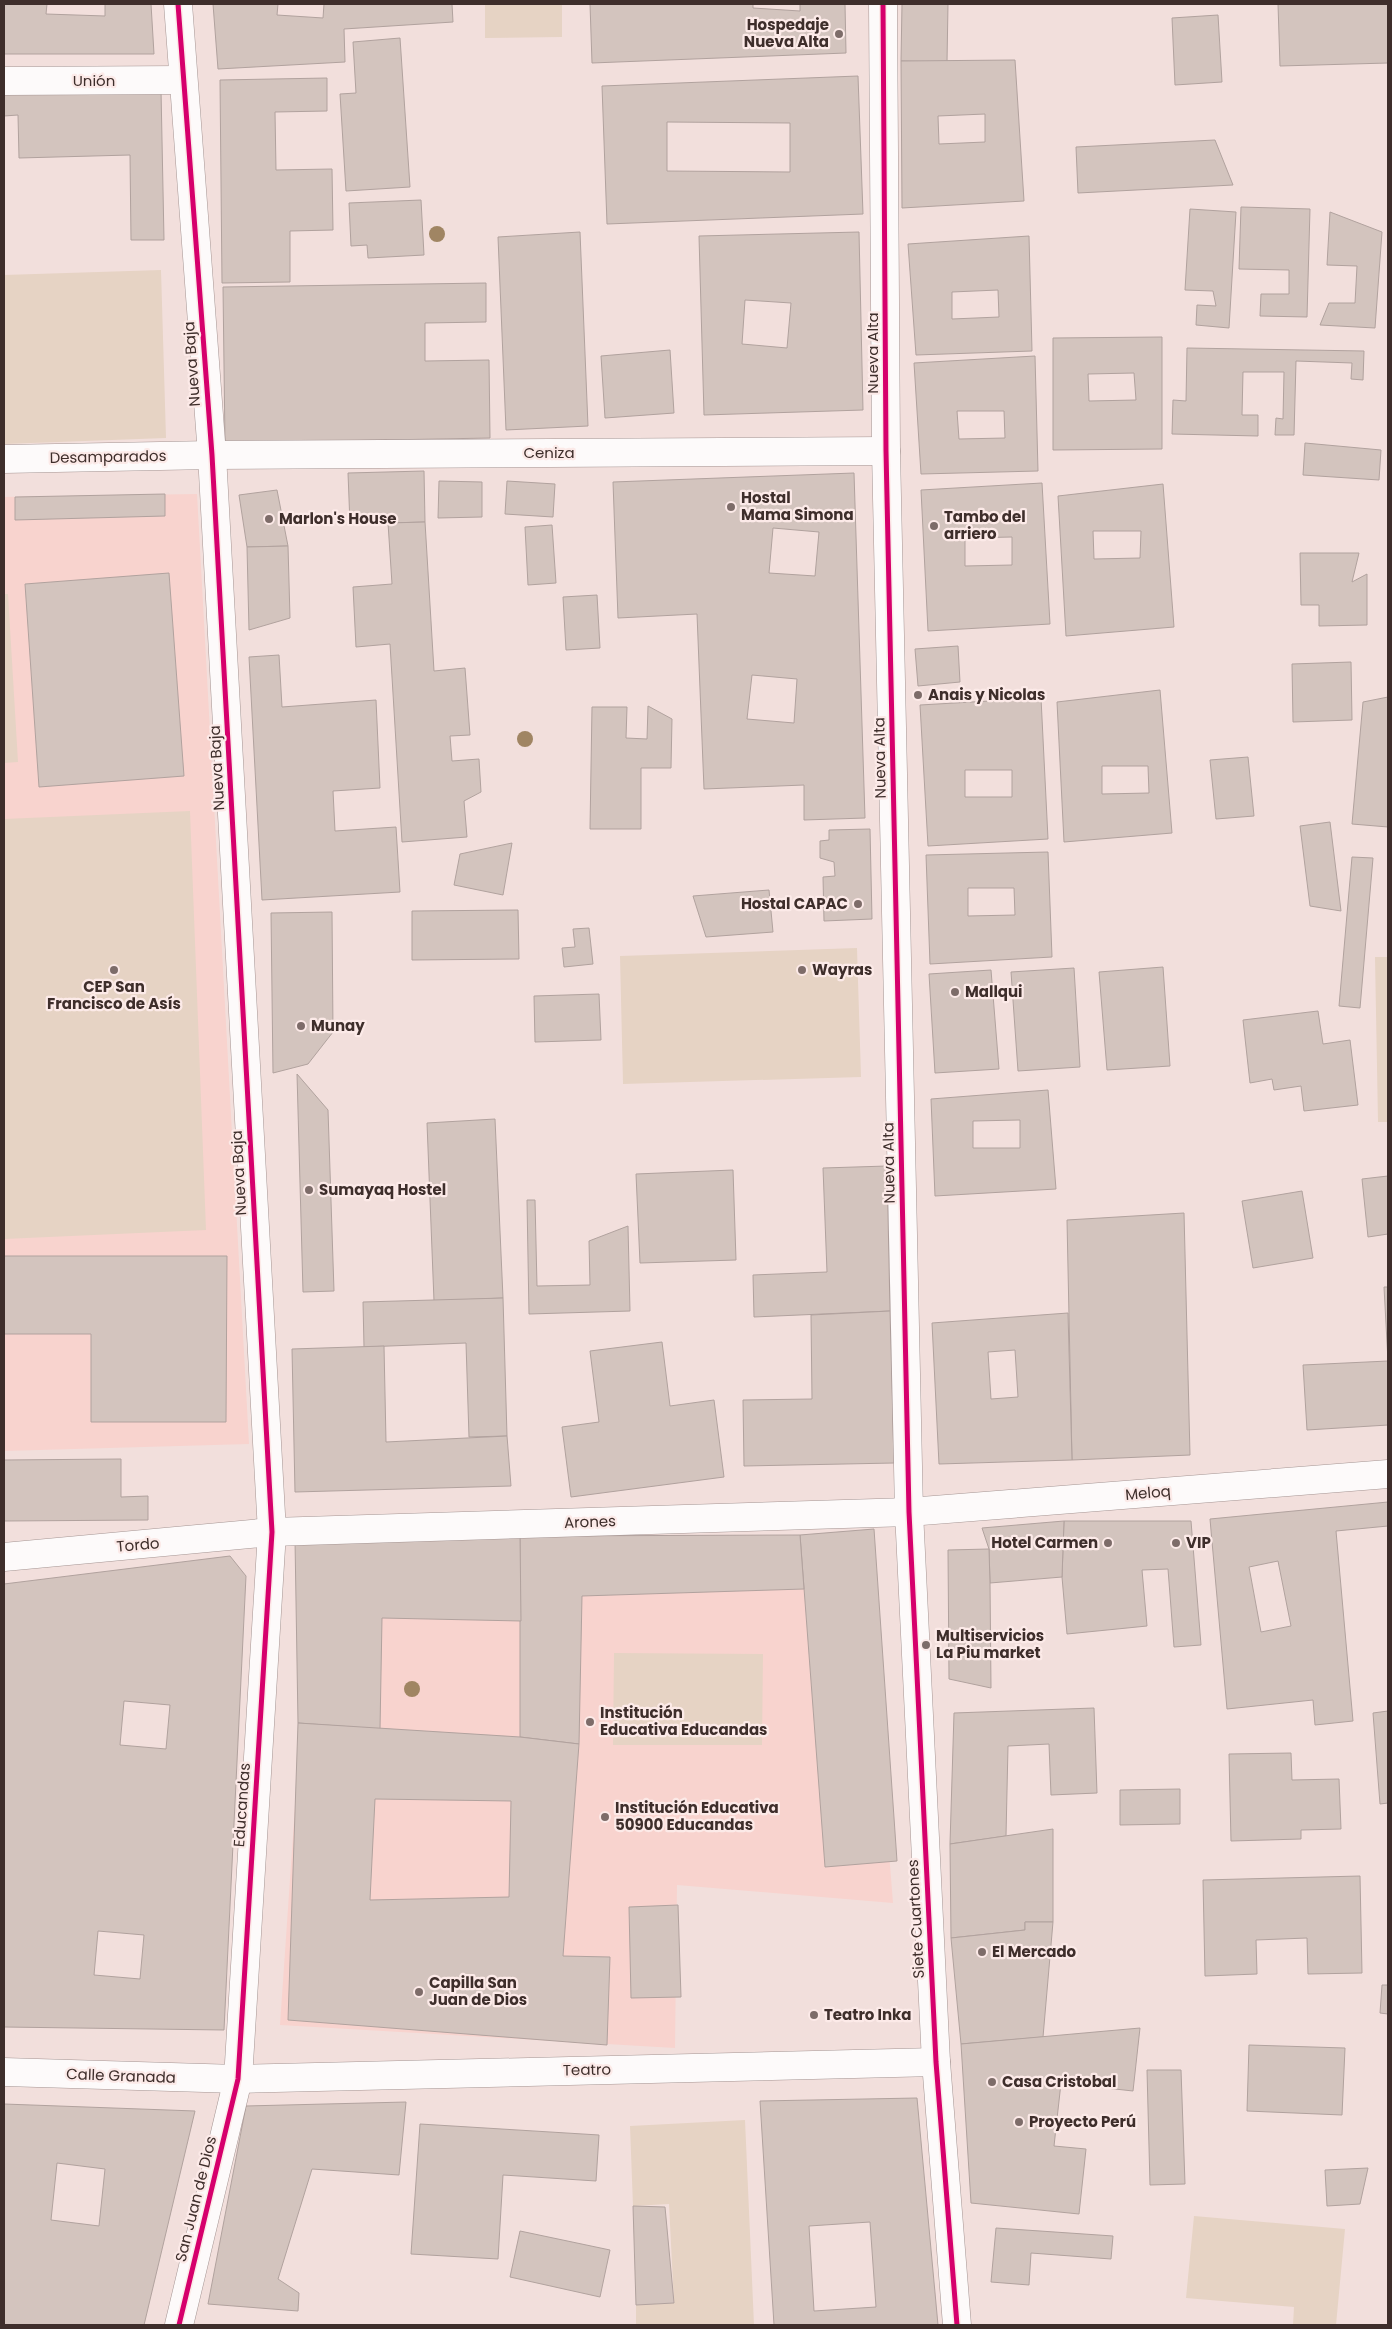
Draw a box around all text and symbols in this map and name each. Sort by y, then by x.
place label: Hospedaje Nueva Alta [744,14,829,52]
marker: Hospedaje Nueva Alta [833,28,845,40]
street label: Unión [73,70,115,91]
street label: Nueva Alta [862,312,883,394]
street label: Nueva Baja [178,321,205,407]
street label: Ceniza [523,442,575,463]
street label: Desamparados [49,445,167,468]
place label: Hostal Mama Simona [741,487,854,525]
marker: Hostal Mama Simona [725,501,737,513]
place label: Tambo del arriero [944,506,1026,544]
place label: Marlon's House [279,508,397,529]
marker: Marlon's House [263,513,275,525]
marker: Tambo del arriero [928,520,940,532]
place label: Anais y Nicolas [928,684,1045,705]
marker: Anais y Nicolas [912,689,924,701]
street label: Nueva Alta [868,717,891,799]
street label: Nueva Baja [204,725,229,811]
place label: Hostal CAPAC [741,893,848,914]
marker: Hostal CAPAC [852,898,864,910]
place label: Wayras [812,959,872,980]
marker: CEP San Francisco de Asís [108,964,120,976]
marker: Wayras [796,964,808,976]
place label: CEP San Francisco de Asís [47,976,181,1014]
place label: Mallqui [965,981,1023,1002]
marker: Mallqui [949,986,961,998]
place label: Munay [311,1015,365,1036]
marker: Munay [295,1020,307,1032]
street label: Nueva Alta [877,1122,900,1204]
street label: Nueva Baja [226,1130,251,1216]
place label: Sumayaq Hostel [319,1179,446,1200]
marker: Sumayaq Hostel [303,1184,315,1196]
street label: Meloq [1124,1480,1172,1505]
street label: Arones [564,1510,617,1533]
street label: Tordo [116,1532,160,1557]
place label: Hotel Carmen [991,1532,1098,1553]
place label: VIP [1186,1532,1211,1553]
marker: Hotel Carmen [1102,1537,1114,1549]
marker: VIP [1170,1537,1182,1549]
place label: Multiservicios La Piu market [936,1625,1044,1663]
marker: Multiservicios La Piu market [920,1639,932,1651]
place label: Institución Educativa Educandas [600,1702,767,1740]
marker: Institución Educativa Educandas [584,1716,596,1728]
street label: Educandas [228,1762,255,1848]
place label: Institución Educativa 50900 Educandas [615,1797,779,1835]
marker: Institución Educativa 50900 Educandas [599,1811,611,1823]
street label: Siete Cuartones [902,1859,929,1979]
place label: El Mercado [992,1941,1077,1962]
marker: El Mercado [976,1946,988,1958]
place label: Capilla San Juan de Dios [429,1972,527,2010]
marker: Capilla San Juan de Dios [413,1986,425,1998]
place label: Teatro Inka [824,2004,912,2025]
marker: Teatro Inka [808,2009,820,2021]
street label: Teatro [563,2059,611,2080]
street label: Calle Granada [66,2063,176,2088]
place label: Casa Cristobal [1002,2071,1116,2092]
marker: Casa Cristobal [986,2076,998,2088]
place label: Proyecto Perú [1029,2111,1136,2132]
marker: Proyecto Perú [1013,2116,1025,2128]
street label: San Juan de Dios [170,2134,221,2264]

